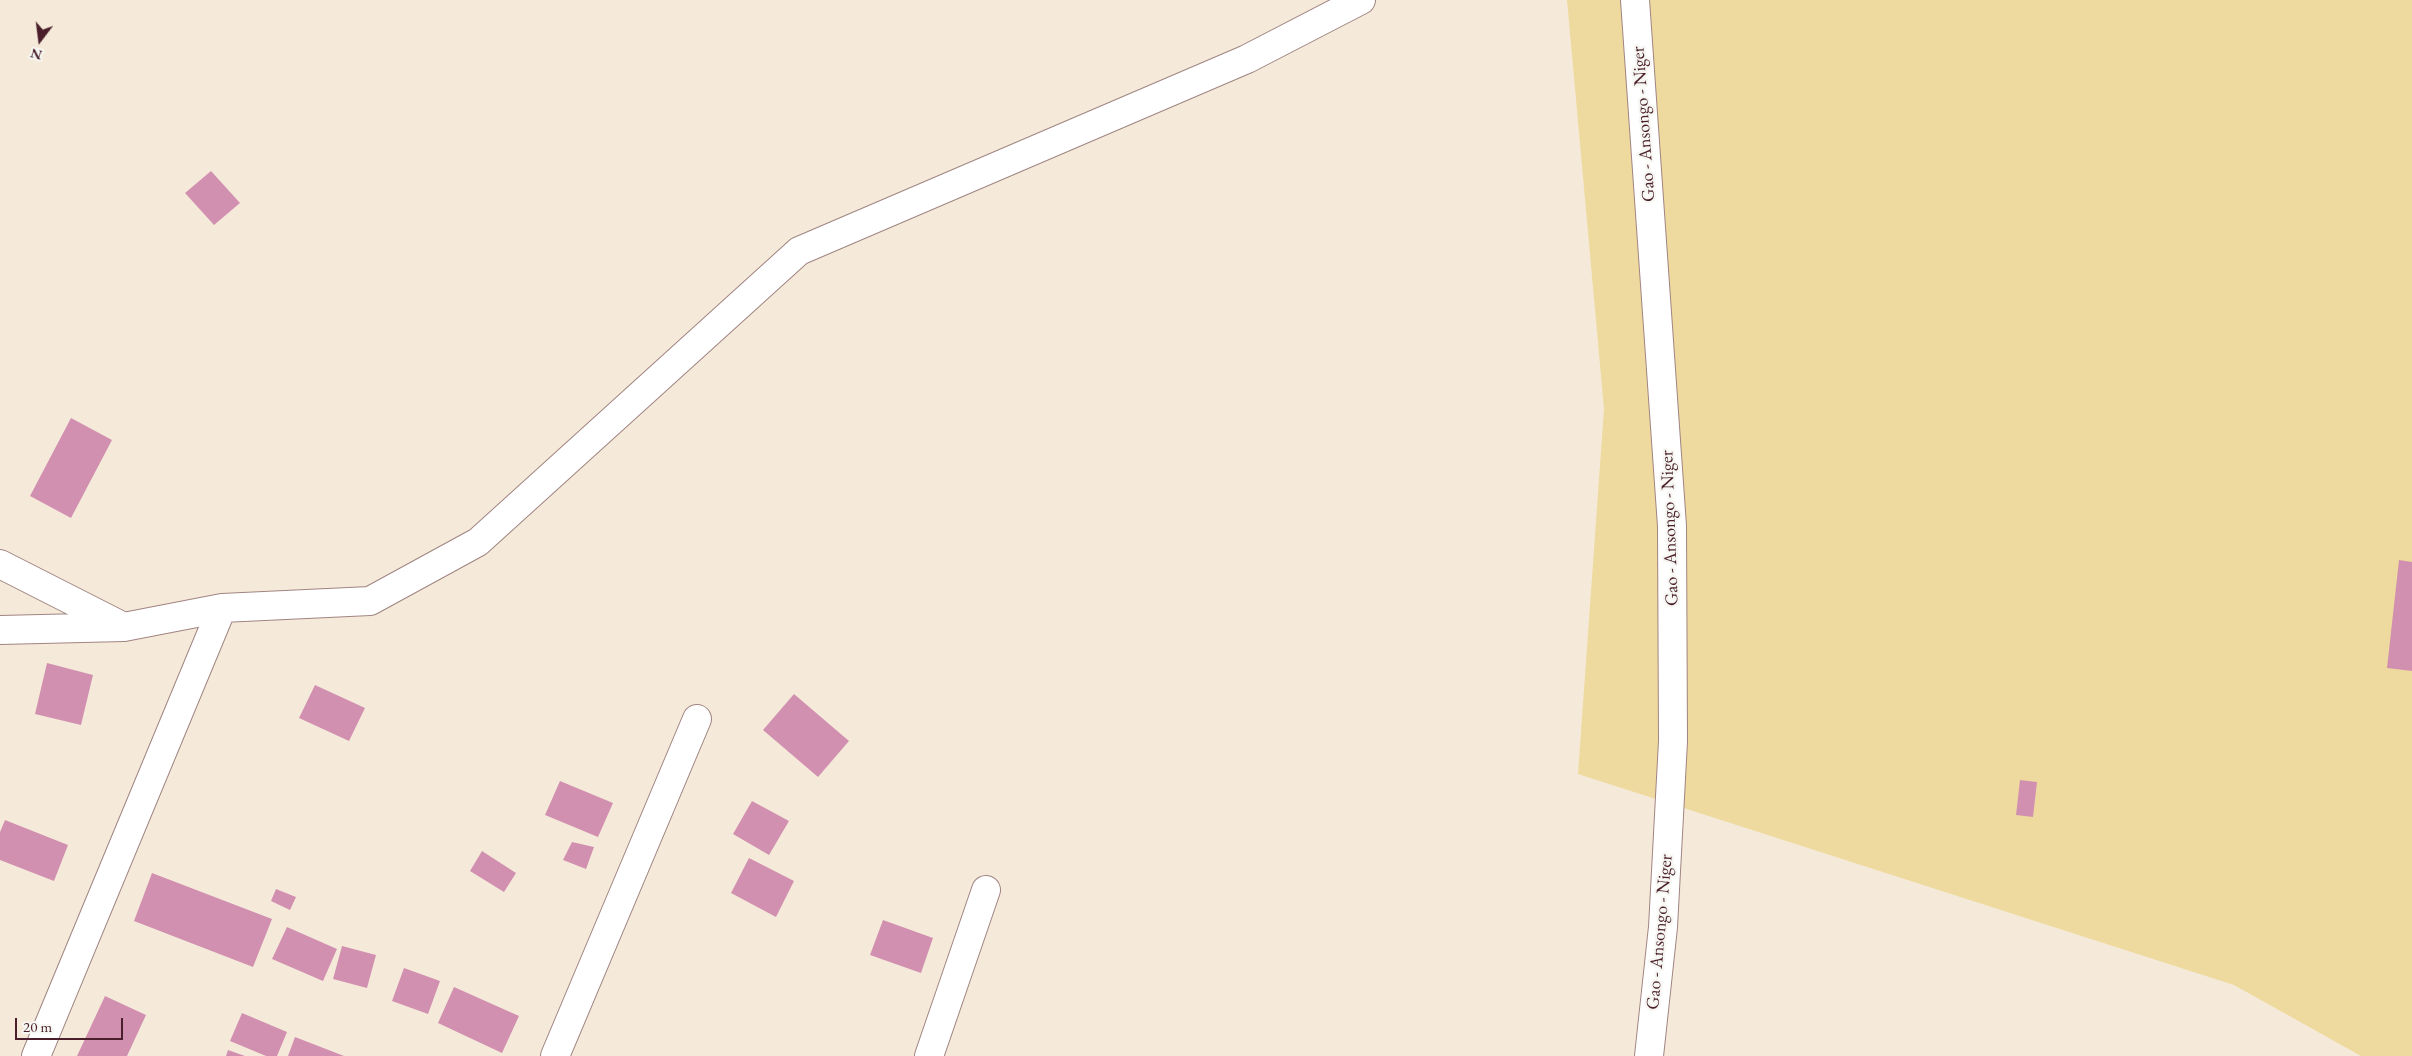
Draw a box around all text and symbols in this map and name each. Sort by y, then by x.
north arrow [15,15,65,65]
text: N [28,44,44,65]
street label: Gao - Ansongo - Niger [1628,45,1660,203]
street label: Gao - Ansongo - Niger [1656,450,1684,606]
street label: Gao - Ansongo - Niger [1642,853,1678,1011]
scale bar [18,1008,125,1040]
text: 20 m [23,1017,52,1036]

